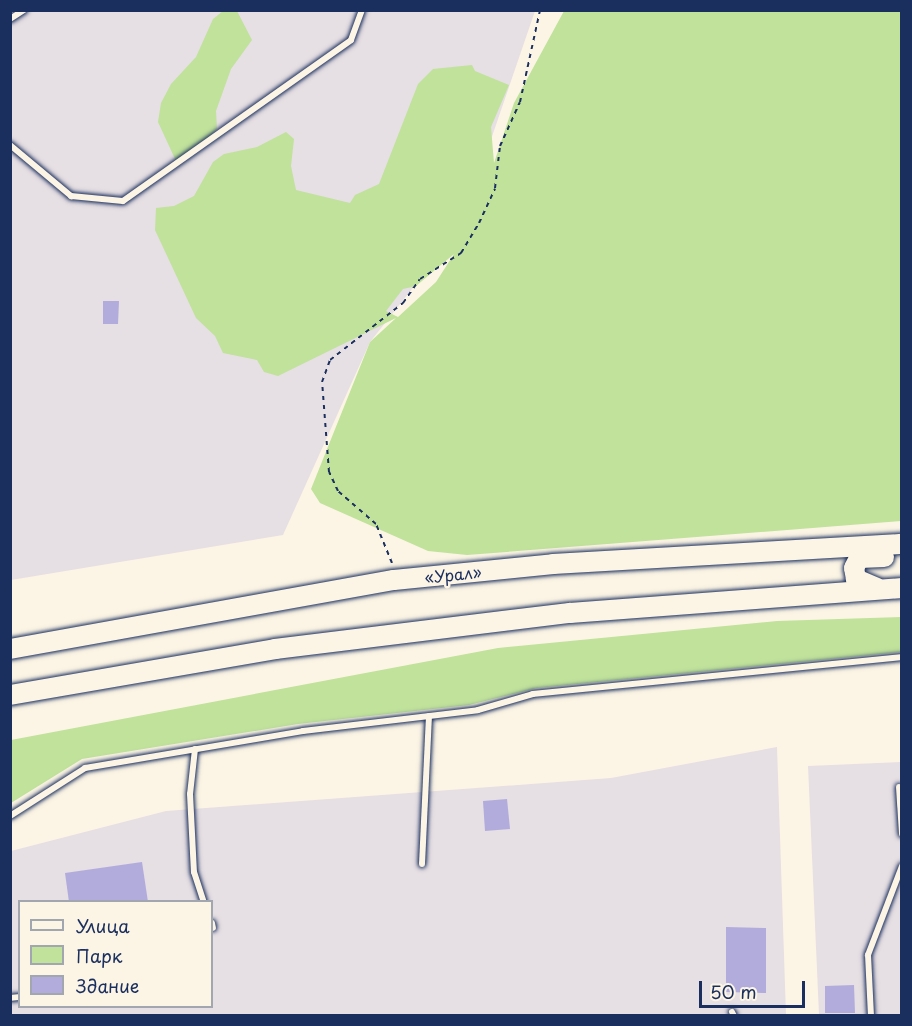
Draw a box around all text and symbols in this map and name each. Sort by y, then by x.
street label: «Урал» [424,561,482,587]
legend [18,900,213,1008]
text: Улица [76,912,130,939]
text: Парк [76,942,122,969]
scale bar [702,969,808,1007]
text: Здание [76,972,139,999]
text: 50 m [710,978,757,1005]

